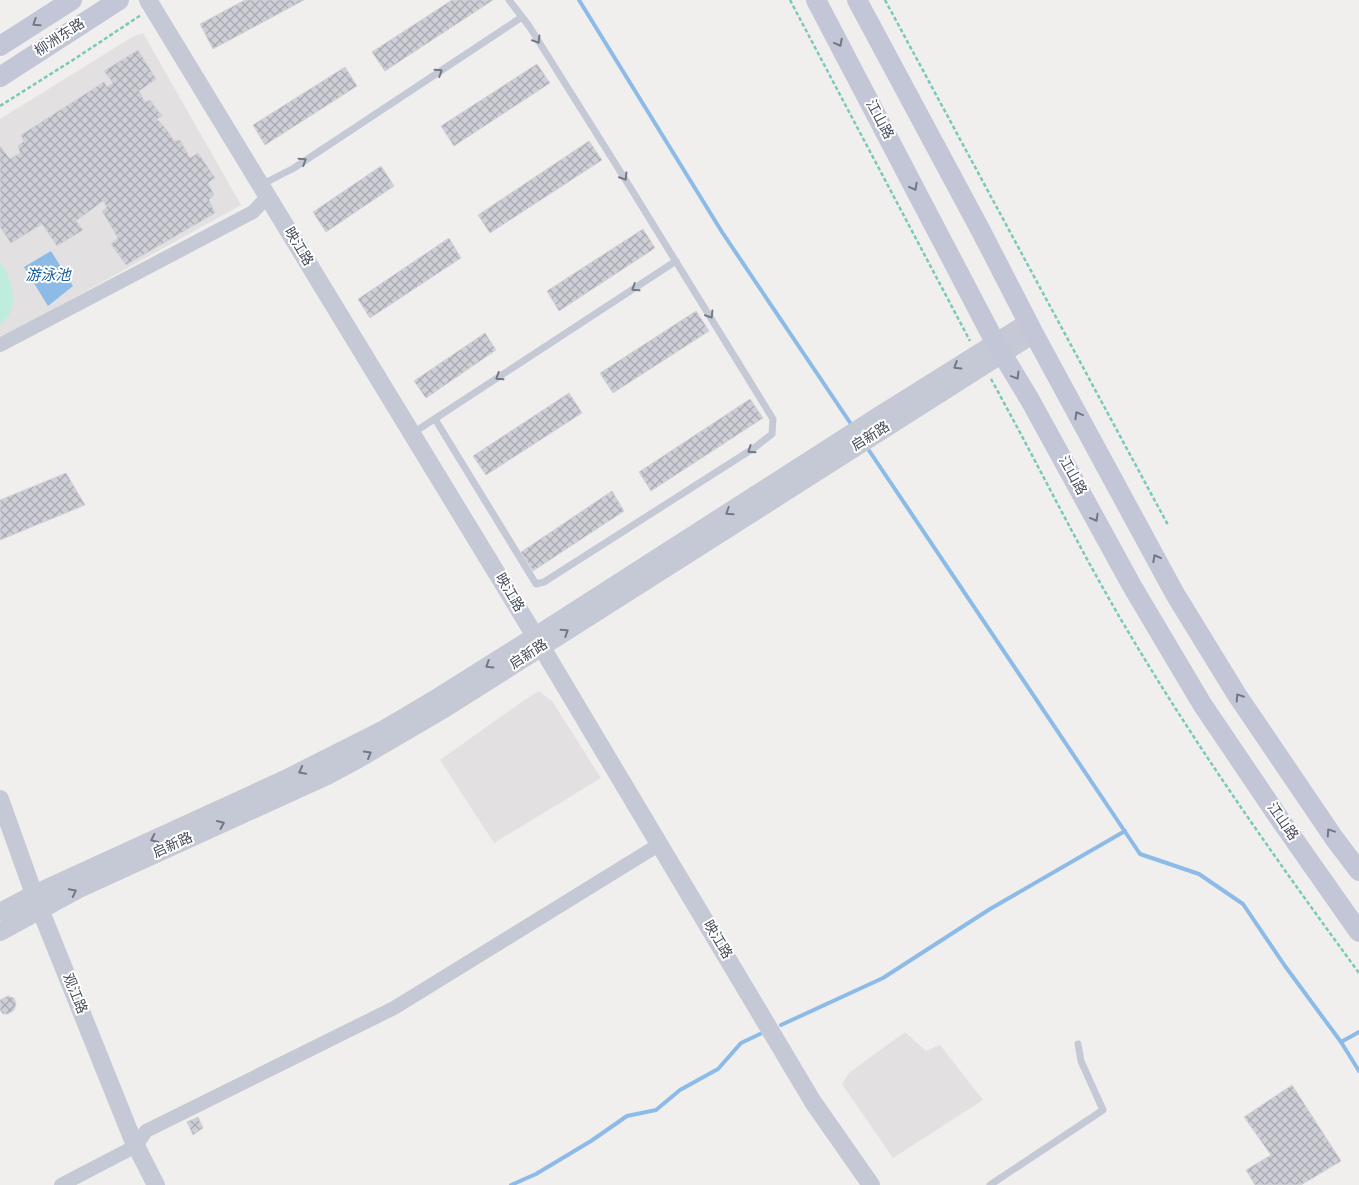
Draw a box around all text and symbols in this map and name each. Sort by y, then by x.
street label: 柳洲东路 [31,15,88,60]
one-way arrow [32,17,42,26]
one-way arrow [531,34,541,43]
one-way arrow [833,38,843,47]
one-way arrow [433,69,442,78]
street label: 江山路 [862,97,896,143]
one-way arrow [298,158,307,168]
one-way arrow [618,172,628,181]
one-way arrow [908,182,918,191]
street label: 映江路 [280,225,316,269]
water label: 游泳池 [25,267,72,286]
one-way arrow [631,281,640,291]
one-way arrow [703,310,713,319]
one-way arrow [953,360,962,370]
one-way arrow [496,370,505,380]
one-way arrow [1009,371,1019,380]
one-way arrow [1074,411,1084,420]
street label: 启新路 [849,419,893,455]
one-way arrow [747,444,757,453]
street label: 江山路 [1054,454,1090,498]
one-way arrow [726,506,735,515]
one-way arrow [1089,513,1099,522]
one-way arrow [1152,554,1162,563]
street label: 映江路 [491,571,527,615]
one-way arrow [560,629,569,638]
street label: 启新路 [507,636,551,674]
one-way arrow [485,659,494,669]
one-way arrow [1236,693,1245,703]
one-way arrow [362,751,371,761]
one-way arrow [298,765,307,775]
street label: 江山路 [1263,800,1301,844]
one-way arrow [216,820,225,831]
one-way arrow [1327,828,1336,837]
street label: 启新路 [150,830,196,862]
one-way arrow [150,833,159,843]
one-way arrow [68,888,77,898]
street label: 映江路 [699,918,735,962]
street label: 观江路 [58,971,90,1017]

